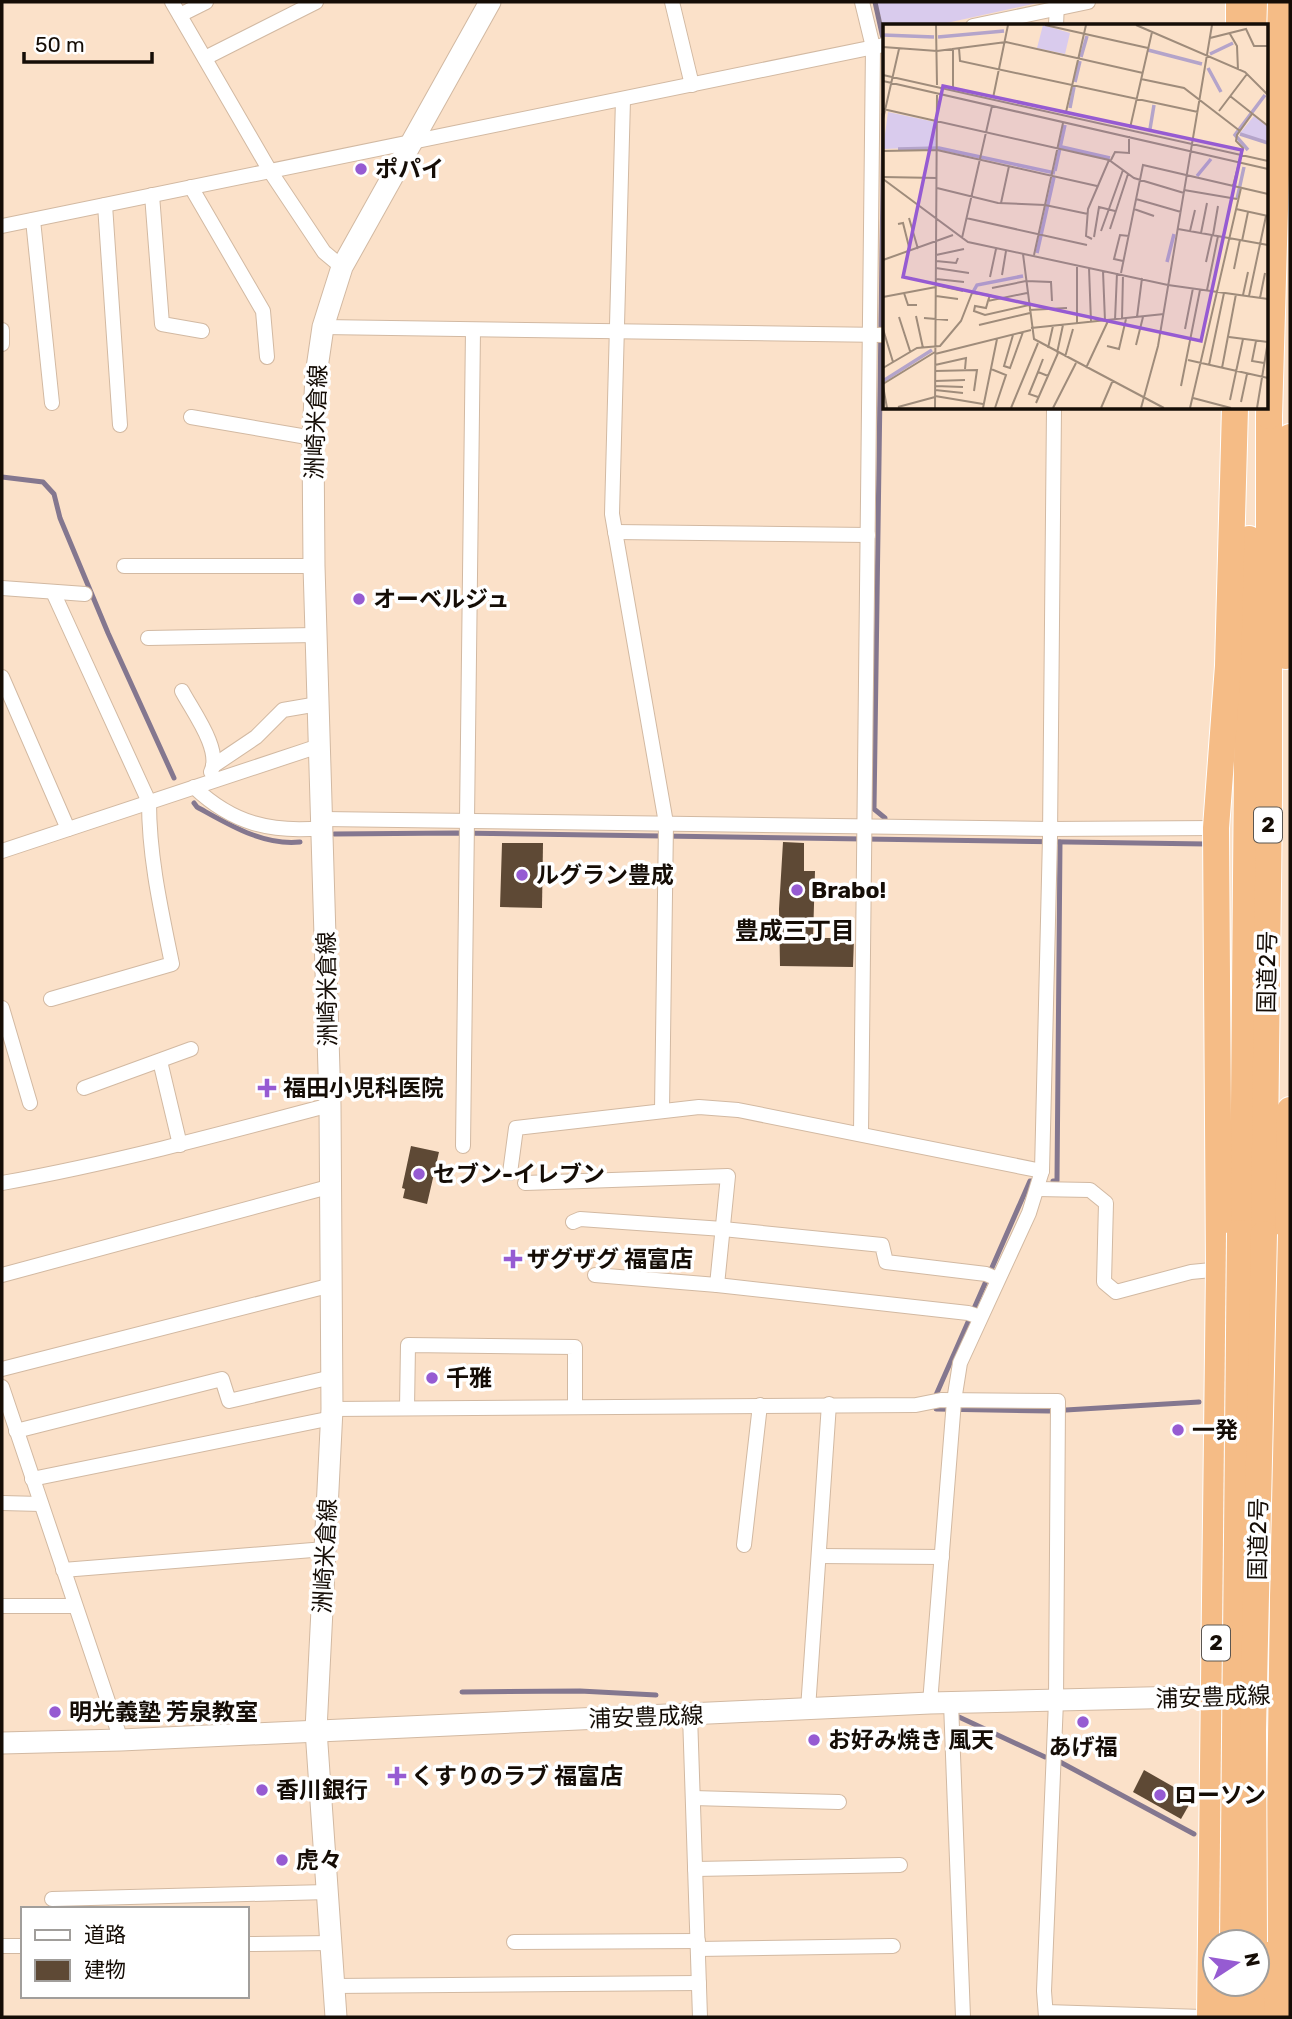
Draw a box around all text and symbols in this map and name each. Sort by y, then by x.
scale bar [24,21,152,65]
inset map [883,24,1268,410]
text: 50 m [35,32,85,57]
place label: ポパイ [375,155,444,183]
marker: ポパイ [353,161,369,177]
street label: 洲崎米倉線 [300,364,332,480]
place label: オーベルジュ [373,585,509,613]
marker: オーベルジュ [351,591,367,607]
road number: 2 [1254,808,1282,842]
place label: ルグラン豊成 [536,861,674,889]
marker: ルグラン豊成 [514,867,530,883]
place label: Brabo! [811,876,886,904]
marker: Brabo! [789,882,805,898]
district label: 豊成三丁目 [735,917,855,945]
street label: 洲崎米倉線 [312,931,342,1047]
street label: 国道2号 [1252,931,1282,1013]
place label: 福田小児科医院 [283,1074,444,1102]
marker: 福田小児科医院 [257,1078,277,1098]
place label: セブン-イレブン [433,1160,605,1188]
marker: セブン-イレブン [411,1166,427,1182]
place label: ザグザグ 福富店 [527,1245,693,1273]
marker: ザグザグ 福富店 [505,1251,521,1267]
place label: 千雅 [446,1364,492,1392]
marker: 千雅 [424,1370,440,1386]
place label: 一発 [1192,1416,1238,1444]
marker: 一発 [1170,1422,1186,1438]
street label: 洲崎米倉線 [308,1498,342,1614]
street label: 国道2号 [1243,1498,1273,1580]
road number: 2 [1202,1626,1230,1660]
street label: 浦安豊成線 [1155,1681,1271,1713]
place label: 明光義塾 芳泉教室 [69,1698,258,1726]
street label: 浦安豊成線 [588,1701,704,1733]
marker: 明光義塾 芳泉教室 [47,1704,63,1720]
marker: あげ福 [1075,1714,1091,1730]
place label: お好み焼き 風天 [828,1726,994,1754]
marker: お好み焼き 風天 [806,1732,822,1748]
place label: あげ福 [1049,1733,1118,1761]
place label: くすりのラブ 福富店 [411,1762,623,1790]
marker: くすりのラブ 福富店 [389,1768,405,1784]
place label: 香川銀行 [276,1776,368,1804]
place label: ローソン [1174,1781,1266,1809]
marker: 香川銀行 [254,1782,270,1798]
marker: ローソン [1152,1787,1168,1803]
place label: 虎々 [296,1846,342,1874]
marker: 虎々 [274,1852,290,1868]
legend [21,1907,248,1998]
text: 道路 [84,1922,126,1947]
north arrow [1201,1928,1271,1998]
text: N [1239,1950,1265,1969]
text: 建物 [84,1957,126,1982]

